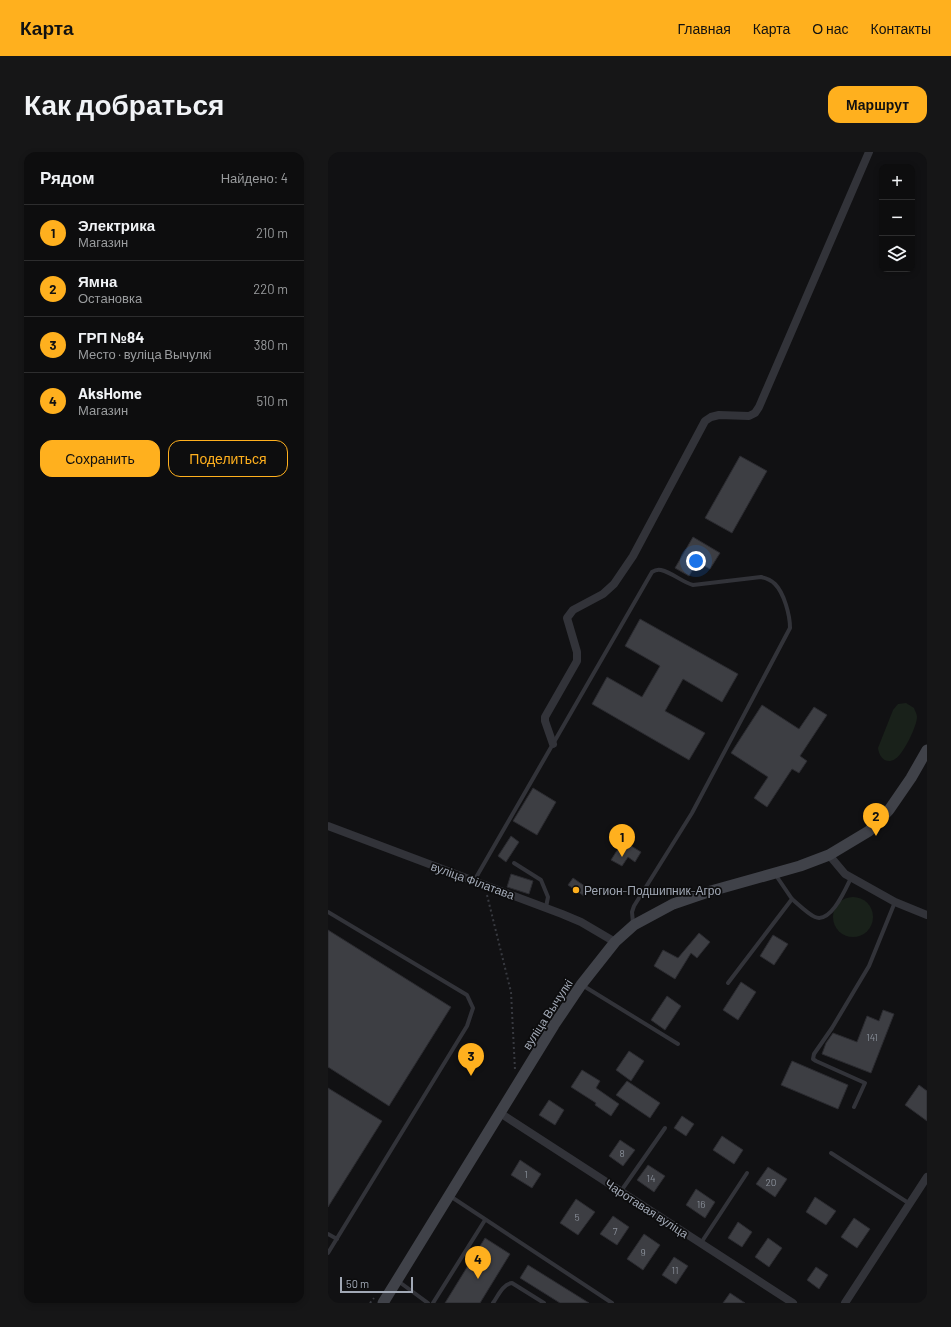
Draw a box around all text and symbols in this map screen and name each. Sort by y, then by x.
text: Карта [20,16,74,39]
text: Главная [678,20,731,37]
text: Карта [753,20,790,37]
text: О нас [812,20,849,37]
text: Контакты [871,20,931,37]
button: Маршрут [828,86,927,123]
text: Как добраться [24,87,224,121]
map controls [879,164,915,272]
button: + [879,164,915,200]
text: Рядом [40,167,95,187]
text: Найдено: 4 [221,170,288,186]
button: − [879,200,915,236]
text: Электрика [78,216,155,234]
text: 1 [51,225,55,241]
text: 210 m [256,225,288,241]
text: Магазин [78,234,128,250]
button: layers [879,236,915,272]
text: Ямна [78,272,117,290]
text: 2 [49,281,57,297]
text: 220 m [253,281,288,297]
text: Остановка [78,290,142,306]
text: ГРП №84 [78,328,144,346]
text: 3 [49,337,57,353]
text: 380 m [254,337,288,353]
text: Место · вуліца Вычулкі [78,346,211,362]
text: AksHome [78,384,142,402]
text: 4 [49,393,57,409]
text: 510 m [256,393,288,409]
text: Магазин [78,402,128,418]
button: Сохранить [40,440,160,477]
button: Поделиться [168,440,288,477]
your location [686,551,706,571]
pin: 2 [863,803,889,836]
pin: 1 [609,824,635,857]
street label: вуліца Філатава [429,858,517,903]
place label: Регион-Подшипник-Агро [584,883,721,898]
marker: Регион-Подшипник-Агро [571,885,581,895]
street label: вуліца Вычулкі [519,976,576,1052]
house number: 141 [866,1031,878,1043]
pin: 3 [458,1043,484,1076]
house number: 8 [619,1147,625,1159]
house number: 1 [524,1168,528,1180]
house number: 14 [646,1172,656,1184]
street label: Чаротавая вуліца [602,1176,692,1241]
house number: 20 [765,1176,777,1188]
house number: 16 [697,1198,705,1210]
house number: 5 [574,1211,580,1223]
house number: 7 [613,1225,618,1237]
pin: 4 [465,1246,491,1279]
house number: 9 [640,1246,646,1258]
house number: 11 [671,1264,679,1276]
scale bar [340,1275,413,1294]
text: 50 m [346,1277,369,1290]

